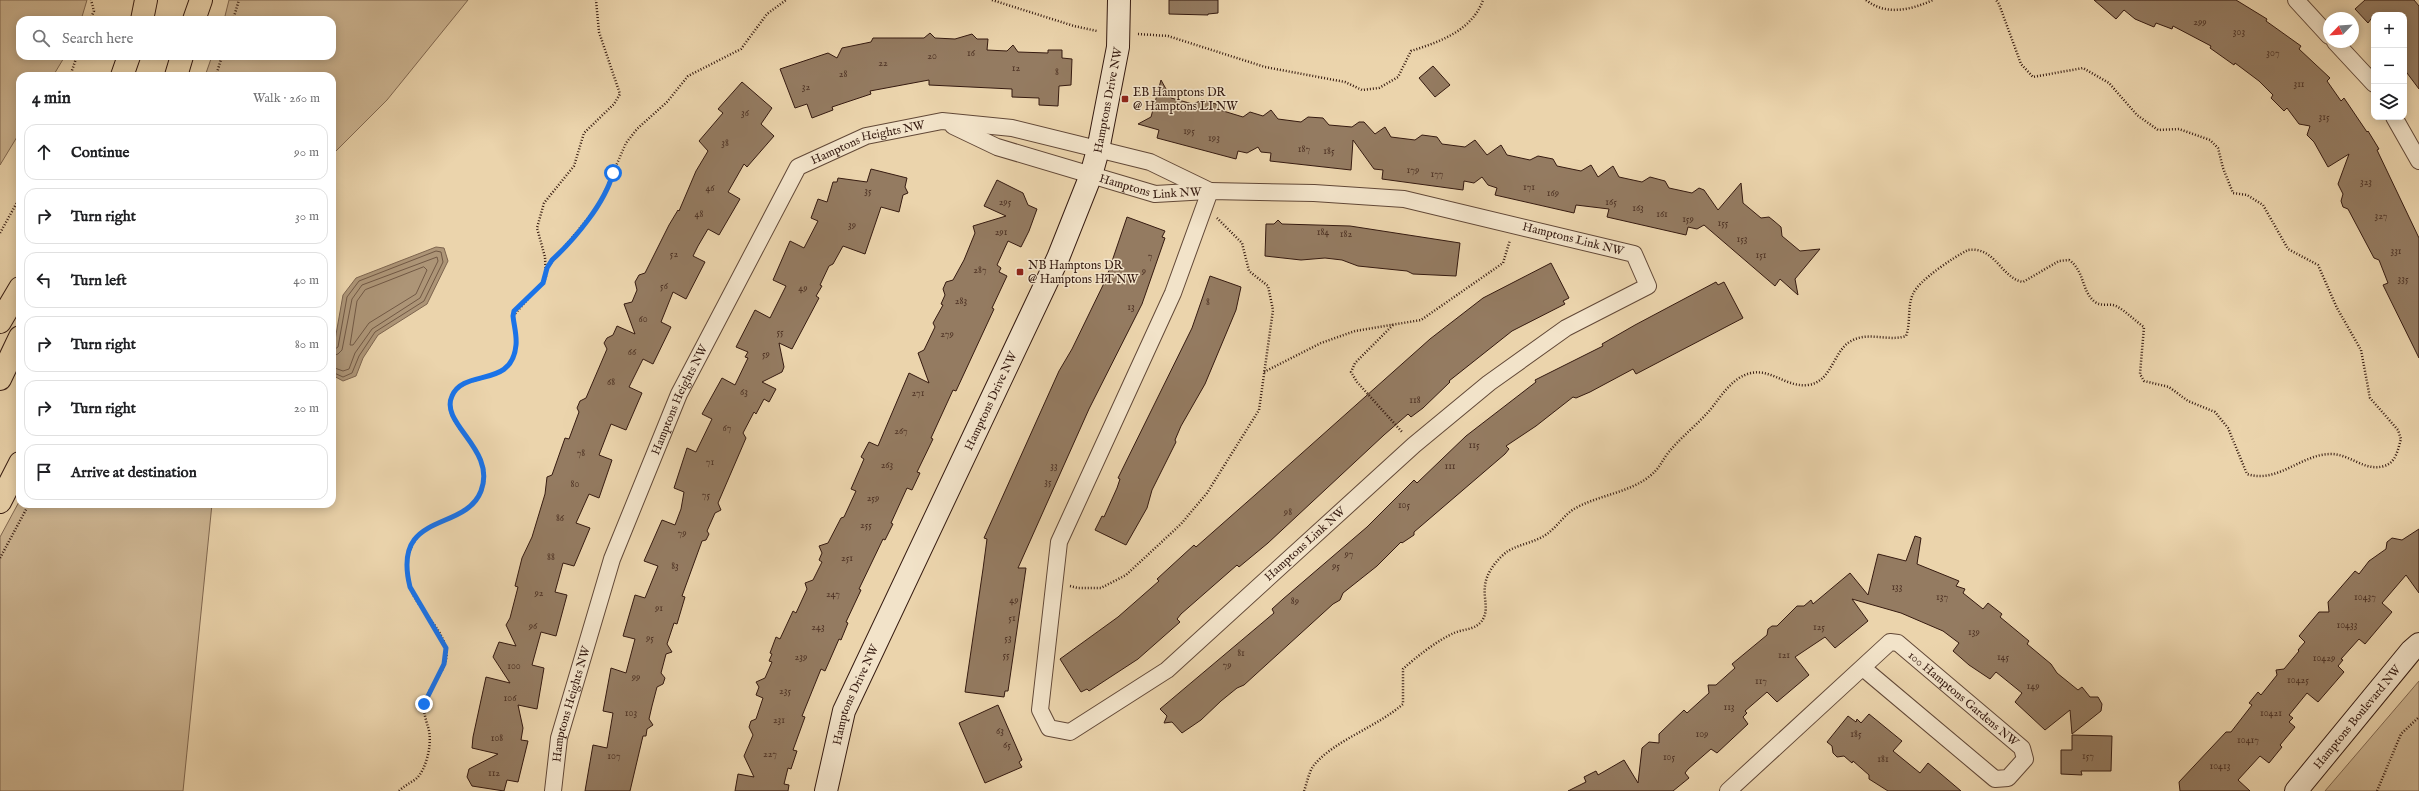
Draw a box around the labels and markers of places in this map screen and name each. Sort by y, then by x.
place label: EB Hamptons DR @ Hamptons LI NW [1133,85,1238,115]
marker: EB Hamptons DR @ Hamptons LI NW [1120,94,1130,104]
place label: NB Hamptons DR @ Hamptons HT NW [1028,258,1139,288]
marker: NB Hamptons DR @ Hamptons HT NW [1015,267,1025,277]

